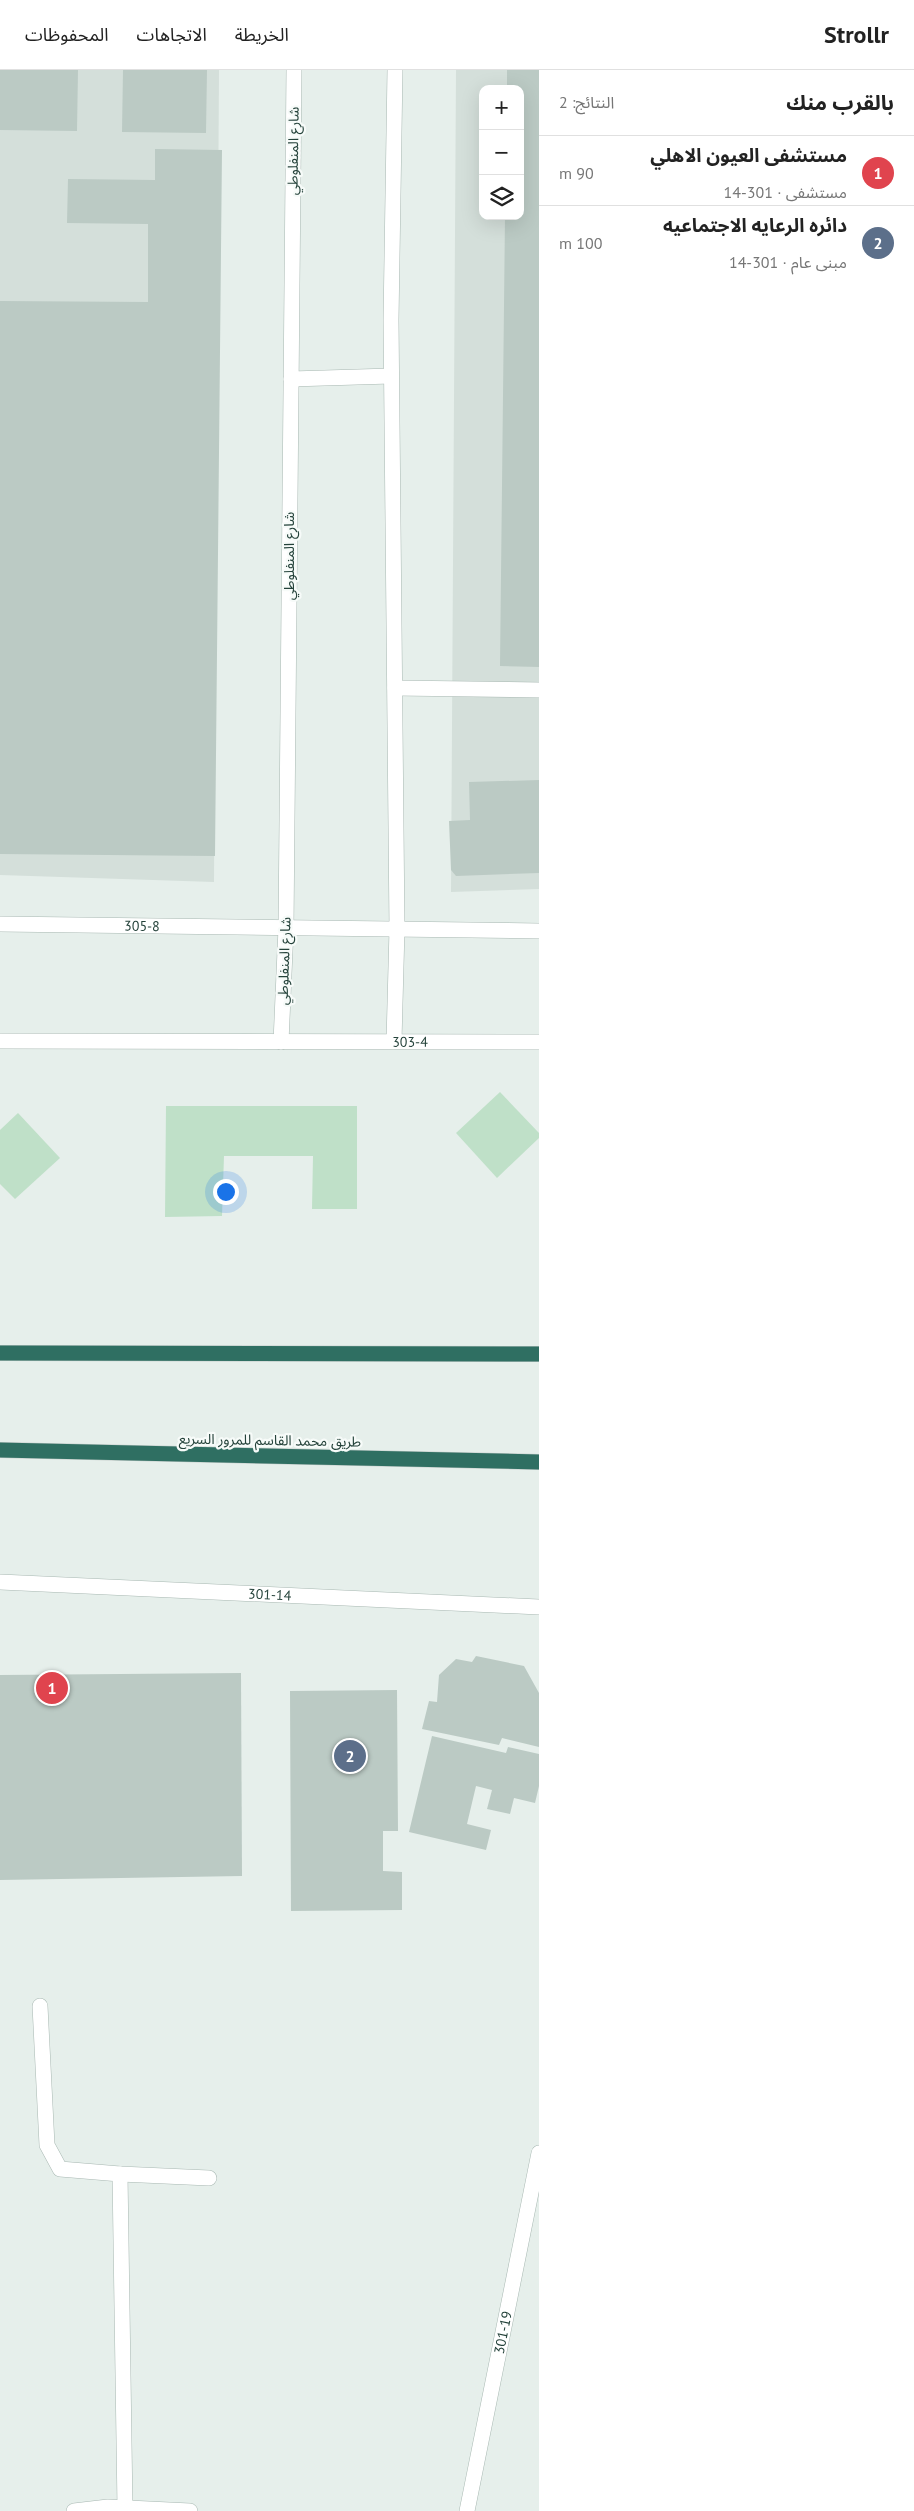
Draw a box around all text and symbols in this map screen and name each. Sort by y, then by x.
text: Strollr [824,19,889,50]
text: المحفوظات [25,23,109,46]
text: الاتجاهات [137,23,207,46]
text: الخريطة [235,23,289,46]
map controls [479,85,524,220]
button: + [479,85,524,130]
text: بالقرب منك [786,89,894,116]
text: النتائج: 2 [559,92,614,112]
street label: شارع المنفلوطي [283,107,305,195]
button: − [479,130,524,175]
text: مستشفى العيون الاهلي [650,143,847,167]
text: 90 m [559,163,594,183]
text: 1 [873,163,883,183]
button: layers [479,175,524,220]
text: مستشفى · 301-14 [724,182,847,202]
text: دائره الرعايه الاجتماعيه [663,213,847,237]
text: 100 m [559,233,602,253]
text: 2 [873,233,883,253]
text: مبنى عام · 301-14 [729,252,847,272]
street label: شارع المنفلوطي [280,512,300,600]
street label: شارع المنفلوطي [273,916,297,1006]
street label: 305-8 [124,917,160,935]
street label: 303-4 [392,1033,428,1051]
your location [213,1179,239,1205]
street label: طريق محمد القاسم للمرور السريع [179,1429,361,1453]
street label: 301-14 [248,1585,292,1605]
pin: 1 [36,1669,68,1707]
pin: 2 [334,1737,366,1775]
street label: 301-19 [490,2310,516,2356]

